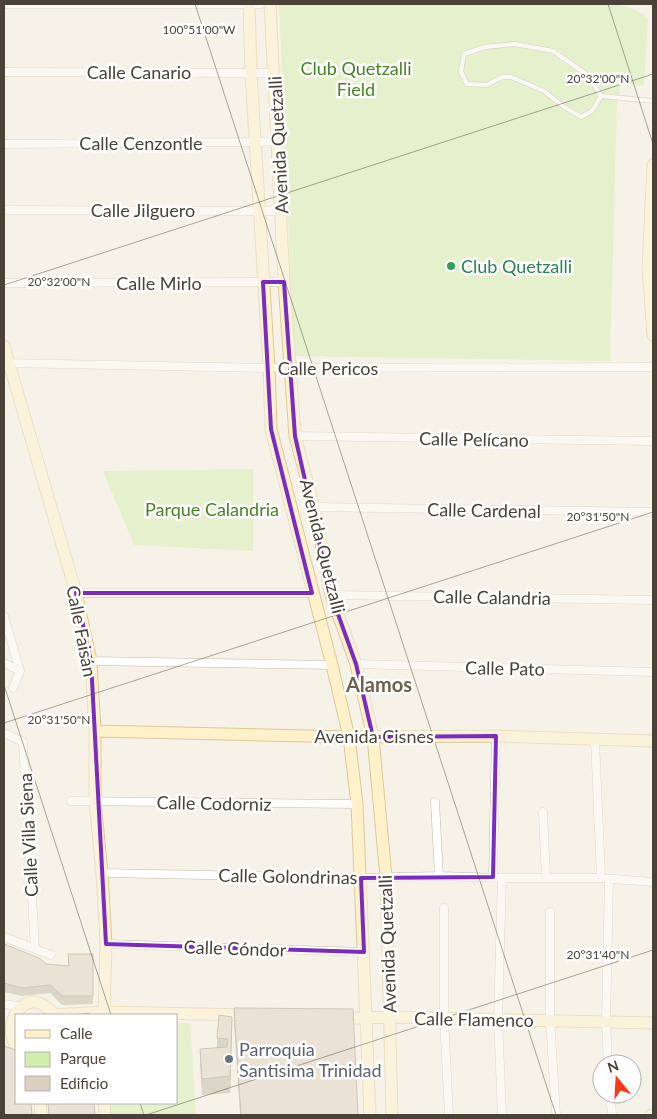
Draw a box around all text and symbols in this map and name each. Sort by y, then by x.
text: 100°51'00"W [162,22,236,37]
park label: Club Quetzalli Field [300,57,412,100]
street label: Calle Canario [87,61,191,83]
text: 20°32'00"N [567,71,629,86]
street label: Avenida Quetzalli [263,75,293,215]
street label: Calle Cenzontle [79,132,203,154]
street label: Calle Jilguero [91,199,195,221]
place label: Club Quetzalli [461,255,572,277]
marker: Club Quetzalli [445,260,457,272]
street label: Calle Mirlo [116,272,202,294]
text: 20°32'00"N [28,274,90,289]
street label: Calle Pericos [278,357,379,379]
street label: Calle Pelícano [419,427,529,451]
street label: Avenida Quetzalli [296,476,350,616]
park label: Parque Calandria [145,498,279,520]
street label: Calle Cardenal [427,498,541,522]
text: 20°31'50"N [567,509,629,524]
street label: Calle Faisán [62,583,102,679]
street label: Calle Calandria [433,585,551,609]
street label: Calle Pato [465,656,545,680]
district label: Alamos [345,672,412,696]
text: 20°31'50"N [28,712,90,727]
street label: Avenida Cisnes [314,725,434,747]
street label: Calle Villa Siena [14,773,42,897]
street label: Calle Codorniz [156,791,272,815]
street label: Calle Golondrinas [218,864,358,888]
street label: Avenida Quetzalli [374,875,400,1013]
street label: Calle Cóndor [183,935,287,961]
text: 20°31'40"N [567,947,629,962]
street label: Calle Flamenco [414,1007,534,1031]
legend [15,1014,178,1104]
text: Calle [60,1024,93,1042]
place label: Parroquia Santisima Trinidad [239,1038,382,1081]
text: Parque [60,1049,106,1067]
marker: Parroquia Santisima Trinidad [223,1053,235,1065]
north arrow [592,1054,642,1104]
text: N [605,1056,621,1076]
text: Edificio [60,1074,108,1092]

